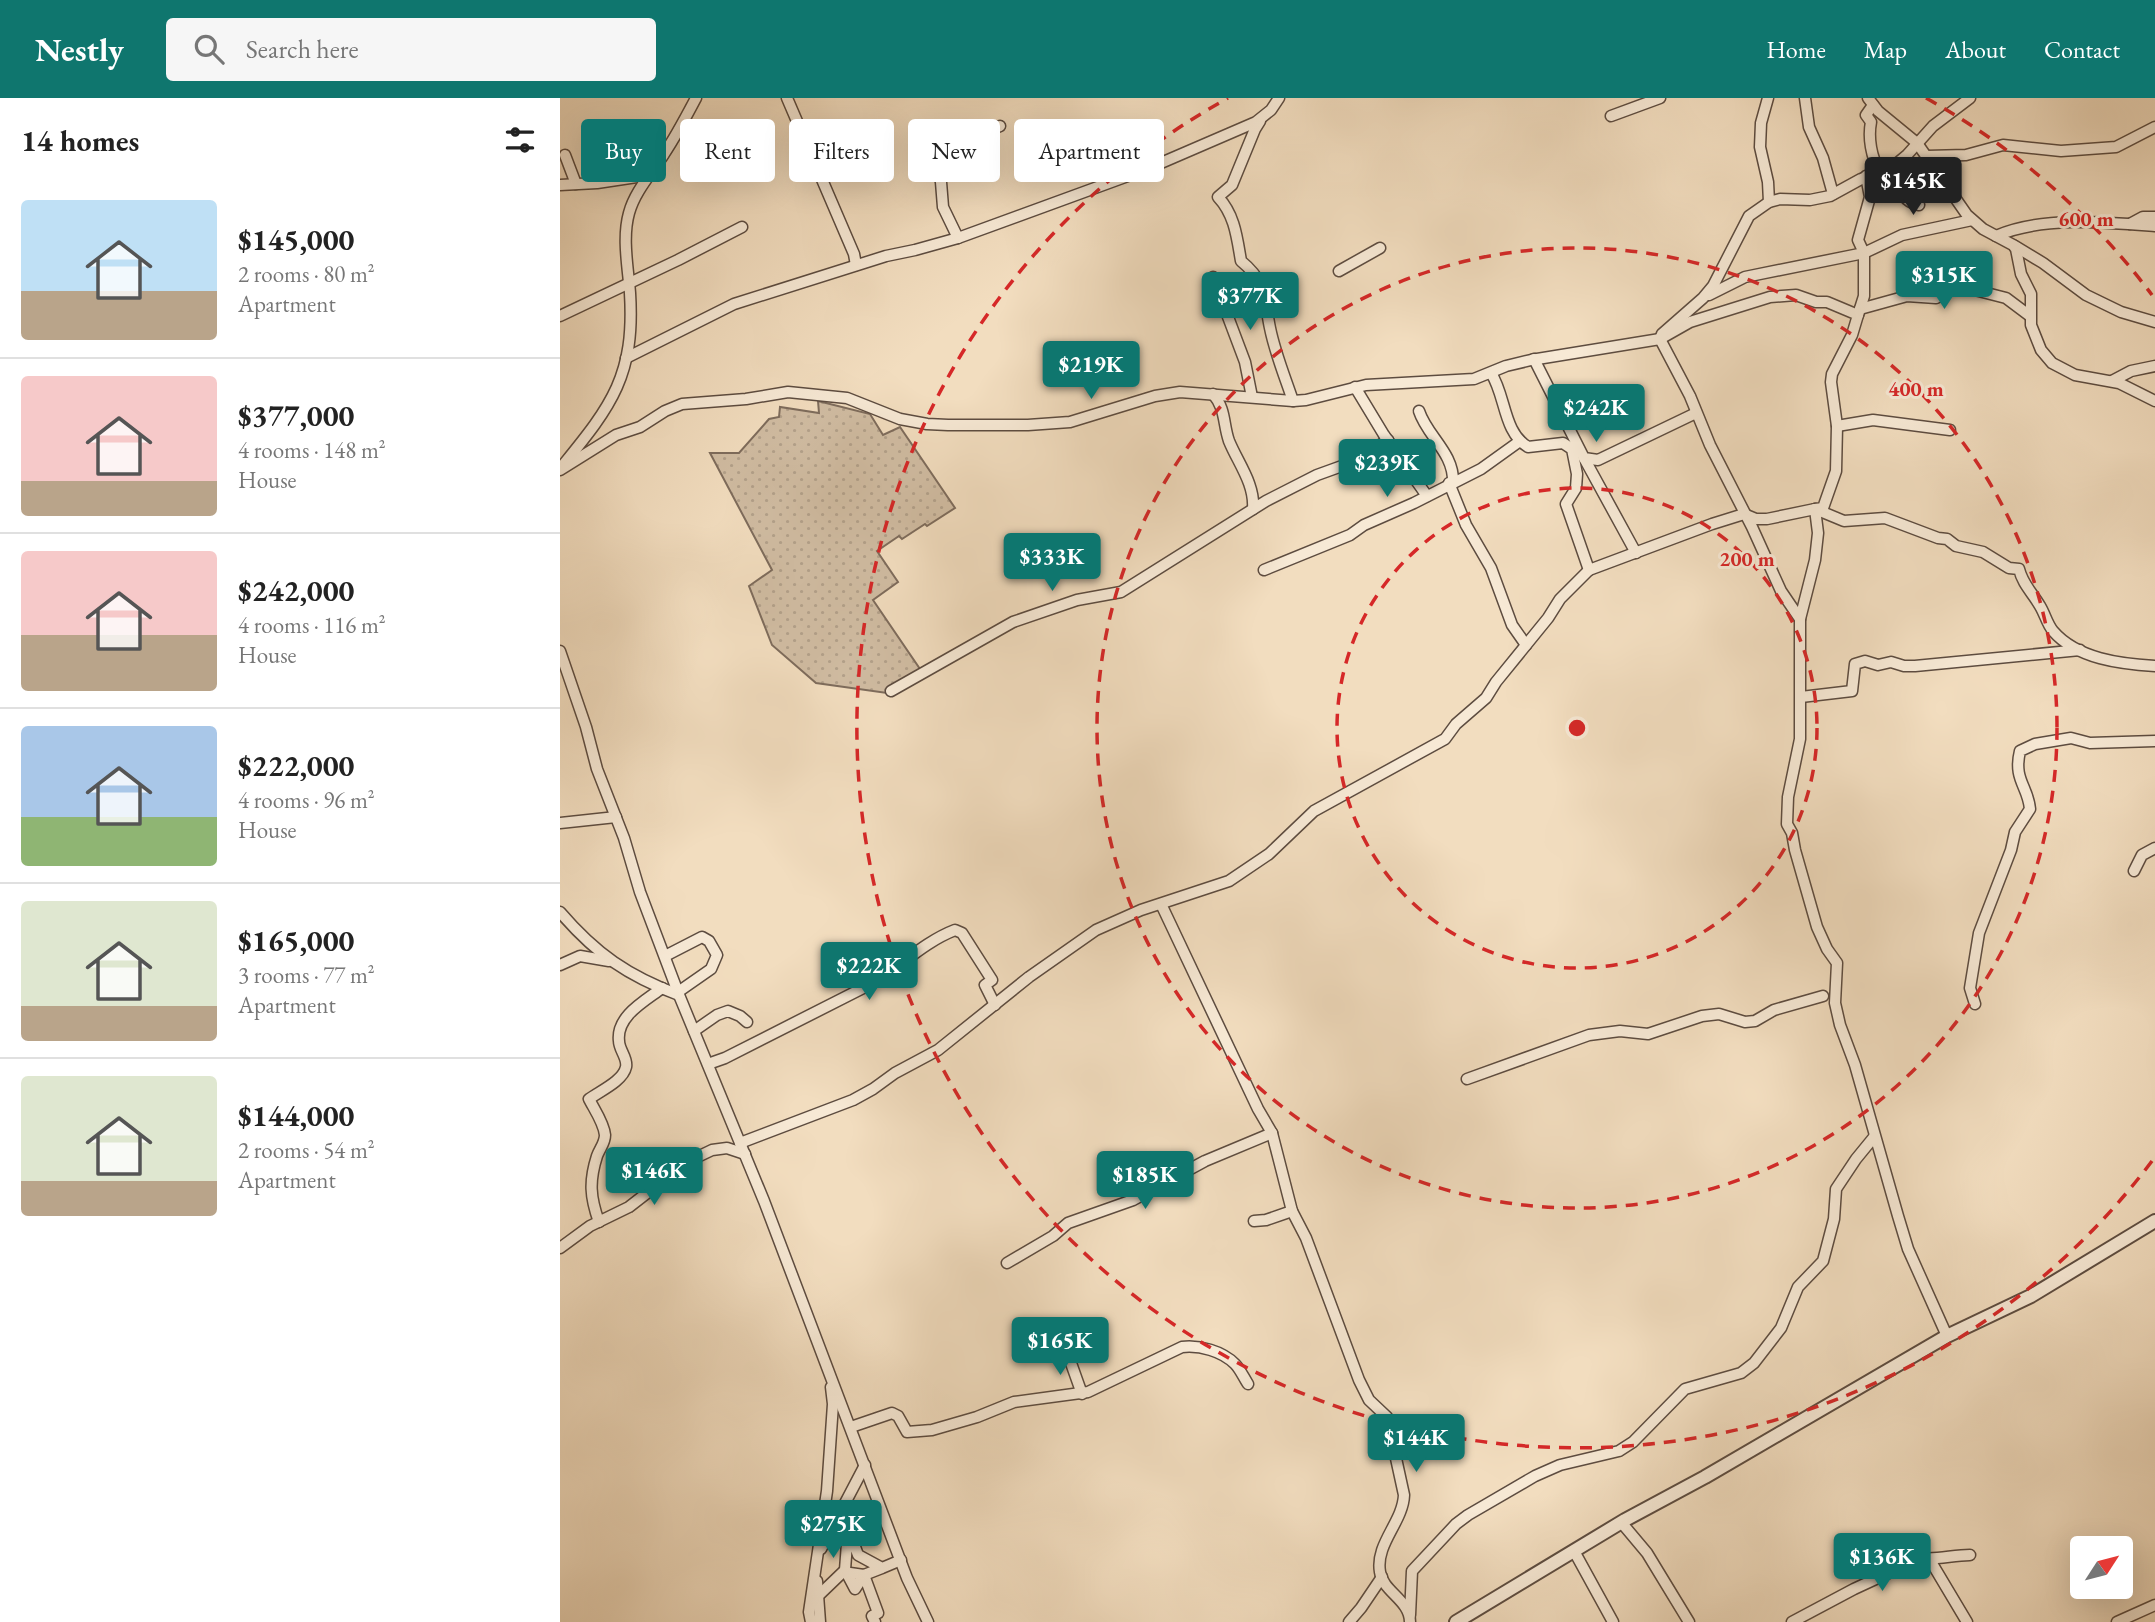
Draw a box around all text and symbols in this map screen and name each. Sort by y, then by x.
search box [166,18,656,81]
text: Nestly [35,28,124,71]
icon: search [190,30,228,68]
text: Search here [246,32,359,66]
text: Home [1766,34,1826,65]
text: Map [1864,34,1907,65]
text: About [1945,34,2006,65]
text: Contact [2044,34,2120,65]
chip: Buy [581,119,666,182]
chip: Rent [680,119,775,182]
chip: Filters [789,119,894,182]
chip: New [908,119,1000,182]
chip: Apartment [1014,119,1164,182]
text: 14 homes [21,121,139,160]
icon: filters [501,121,539,159]
pin: $145K [1864,158,1962,217]
text: $145K [1881,165,1945,195]
text: 600 m [2058,205,2114,232]
text: $145,000 [238,220,354,259]
icon: home [77,228,161,312]
pin: $315K [1895,252,1993,311]
text: 2 rooms · 80 m² [238,259,375,289]
text: $315K [1912,259,1976,289]
pin: $377K [1201,272,1299,332]
text: $377K [1218,280,1282,310]
text: Apartment [238,289,336,319]
pin: $219K [1042,342,1140,401]
text: $219K [1059,349,1123,379]
text: 400 m [1888,375,1944,402]
pin: $242K [1547,384,1645,444]
text: $242K [1564,392,1628,422]
text: $377,000 [238,396,354,435]
icon: home [77,404,161,488]
text: 4 rooms · 148 m² [238,435,386,465]
pin: $239K [1338,440,1436,499]
text: $239K [1355,447,1419,477]
text: House [238,465,297,495]
pin: $333K [1003,533,1101,593]
text: $333K [1020,541,1084,571]
text: 200 m [1719,545,1775,572]
text: $242,000 [238,571,354,610]
icon: home [77,579,161,663]
text: 4 rooms · 116 m² [238,610,386,640]
text: House [238,640,297,670]
centre of rings [1565,716,1589,740]
text: $222,000 [238,746,354,785]
icon: home [77,754,161,838]
text: 4 rooms · 96 m² [238,785,375,815]
text: House [238,815,297,845]
text: $165,000 [238,921,354,960]
icon: home [77,929,161,1013]
pin: $222K [820,942,918,1002]
text: $222K [837,950,901,980]
text: 3 rooms · 77 m² [238,960,375,990]
text: Apartment [238,990,336,1020]
text: $144,000 [238,1096,354,1135]
icon: home [77,1104,161,1188]
text: 2 rooms · 54 m² [238,1135,375,1165]
pin: $146K [605,1148,703,1207]
pin: $185K [1096,1152,1194,1211]
text: $146K [622,1155,686,1185]
text: $185K [1113,1159,1177,1189]
text: Apartment [238,1165,336,1195]
pin: $165K [1011,1318,1109,1377]
text: $165K [1028,1325,1092,1355]
pin: $144K [1367,1414,1465,1474]
text: $144K [1384,1422,1448,1452]
pin: $275K [784,1500,882,1560]
text: $275K [801,1508,865,1538]
pin: $136K [1833,1534,1931,1593]
north arrow [2070,1536,2133,1600]
map controls [2070,1536,2133,1599]
text: $136K [1850,1541,1914,1571]

